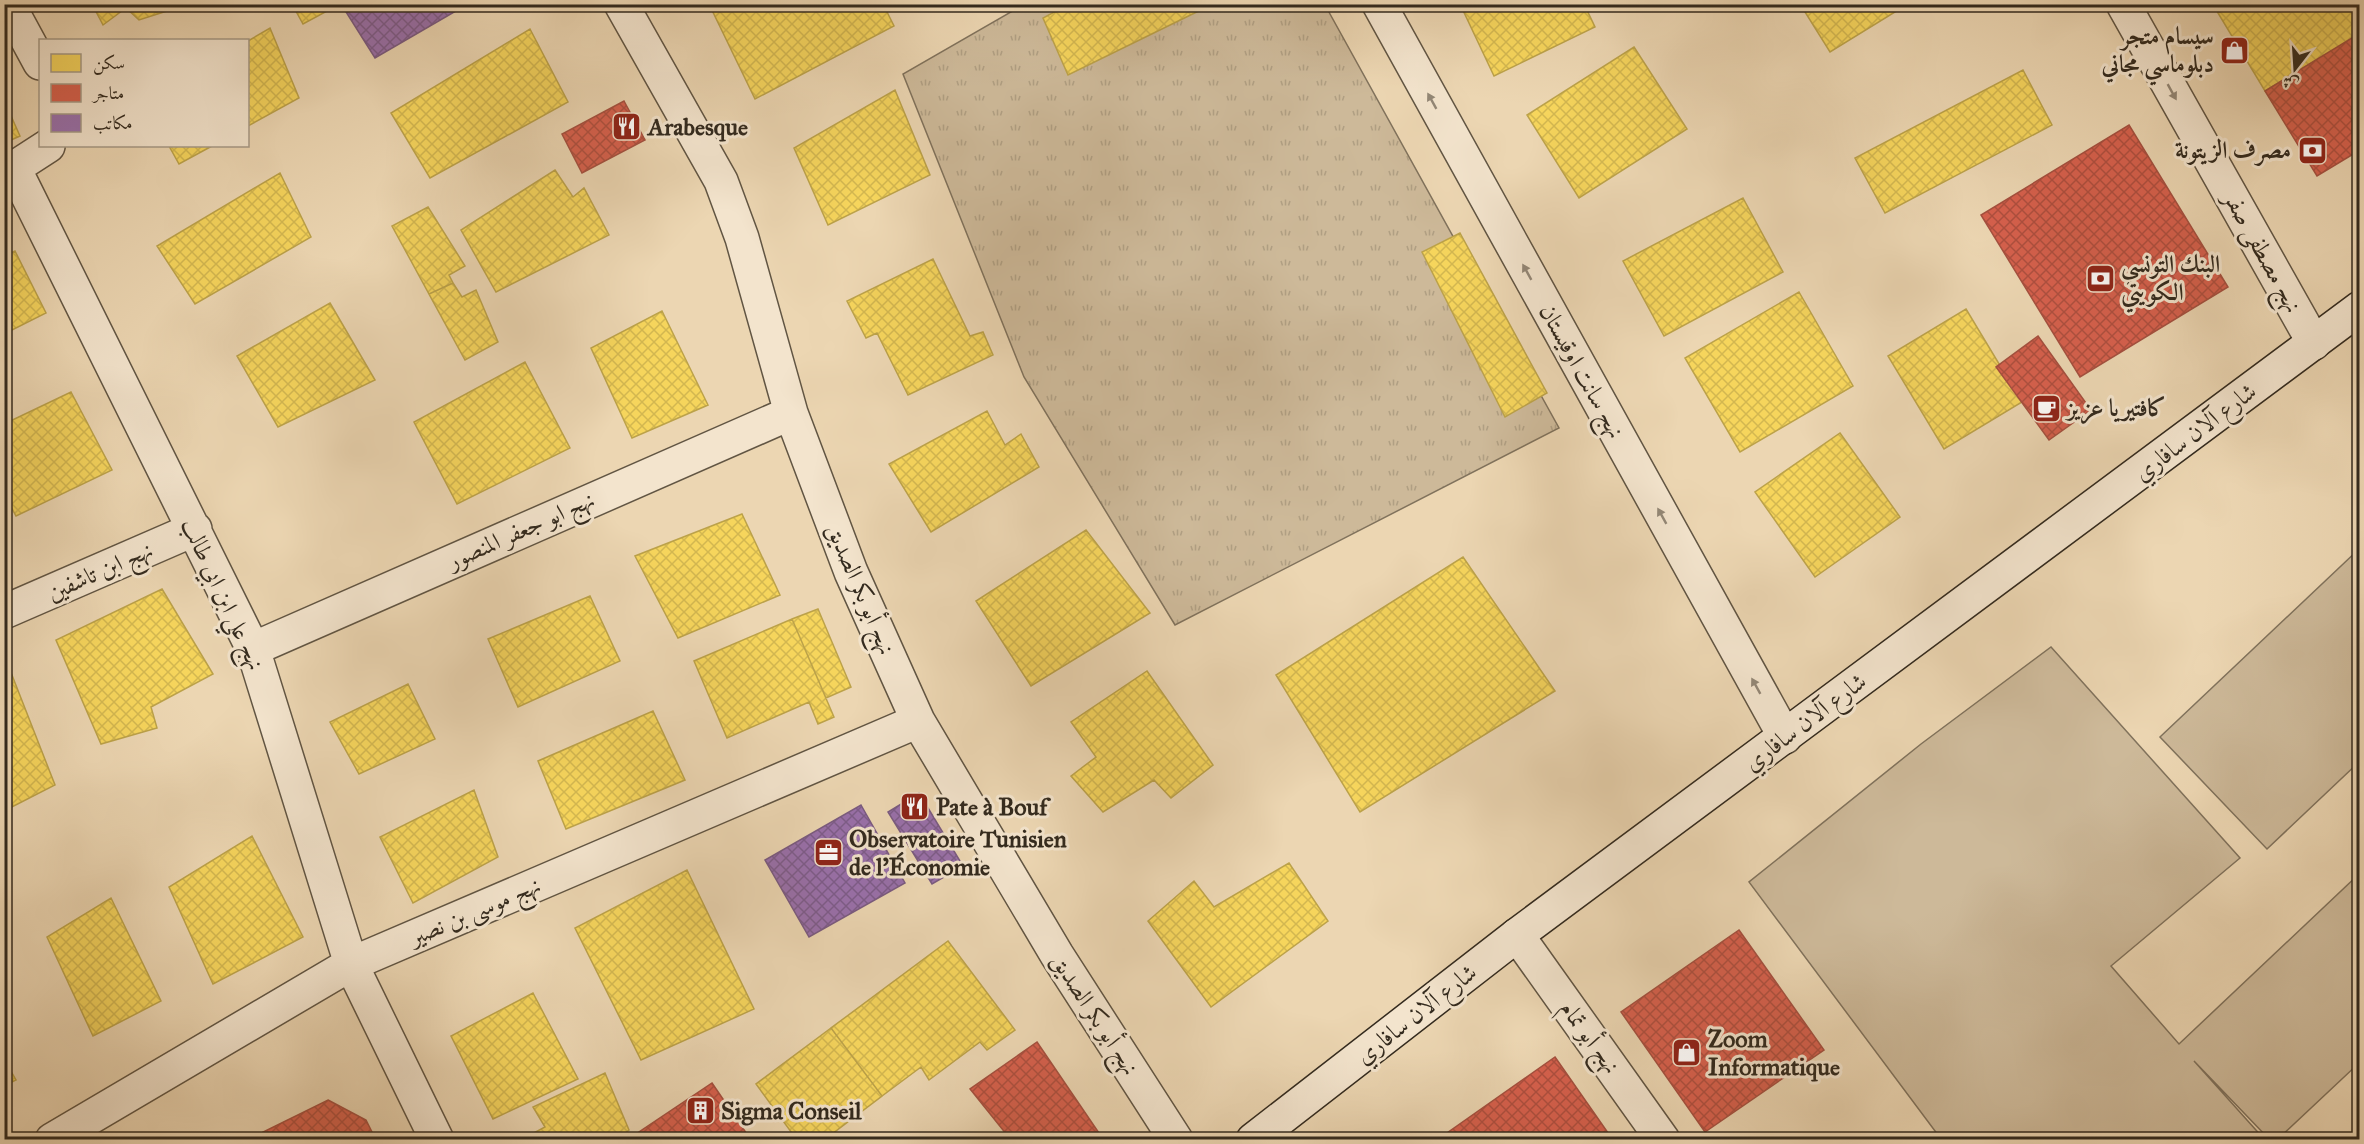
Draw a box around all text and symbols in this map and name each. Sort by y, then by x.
place label: سيسام متجر دبلوماسي مجاني [2100,21,2214,86]
shop icon: سيسام متجر دبلوماسي مجاني [2219,34,2251,66]
legend [39,39,249,147]
north arrow [2265,39,2325,99]
text: سكن [93,52,125,75]
text: ش [2280,71,2301,94]
text: متاجر [91,82,124,104]
one-way arrow [2167,84,2178,100]
one-way arrow [1427,92,1437,109]
restaurant icon: Arabesque [611,111,643,143]
text: مكاتب [93,112,133,134]
place label: Arabesque [646,112,748,142]
bank icon: مصرف الزيتونة [2296,134,2328,166]
place label: مصرف الزيتونة [2175,135,2291,166]
street label: نهج مصطفى صفر [2211,183,2309,321]
place label: البنك التونسي الكويتي [2121,249,2220,313]
bank icon: البنك التونسي الكويتي [2084,262,2116,294]
one-way arrow [1522,263,1532,280]
street label: نهج سانت اوقيستان [1527,299,1631,446]
street label: شارع آلان سافاري [2128,376,2265,492]
cafe icon: كافتيريا عزيز [2030,392,2062,424]
place label: كافتيريا عزيز [2064,393,2166,425]
street label: نهج ابو جعفر المنصور [441,484,602,582]
one-way arrow [1657,507,1667,524]
street label: نهج علي ابن ابي طالب [167,513,271,678]
street label: نهج أبو بكر الصديق [814,518,904,661]
street label: نهج ابن تاشفين [42,534,160,613]
street label: شارع آلان سافاري [1738,666,1875,782]
one-way arrow [1751,678,1762,694]
restaurant icon: Pate à Bouf [899,791,931,823]
place label: Pate à Bouf [936,792,1051,822]
place label: Observatoire Tunisien de l'Économie [849,824,1067,882]
office icon: Observatoire Tunisien de l'Économie [812,837,844,869]
street label: نهج موسى بن نصير [402,870,548,959]
street label: نهج أبو بكر الصديق [1039,946,1147,1084]
street label: شارع آلان سافاري [1349,957,1486,1075]
street label: نهج أبو تمام [1548,993,1628,1083]
place label: Zoom Informatique [1708,1024,1840,1082]
shop icon: Zoom Informatique [1671,1037,1703,1069]
building icon: Sigma Conseil [684,1095,716,1127]
place label: Sigma Conseil [721,1096,862,1126]

